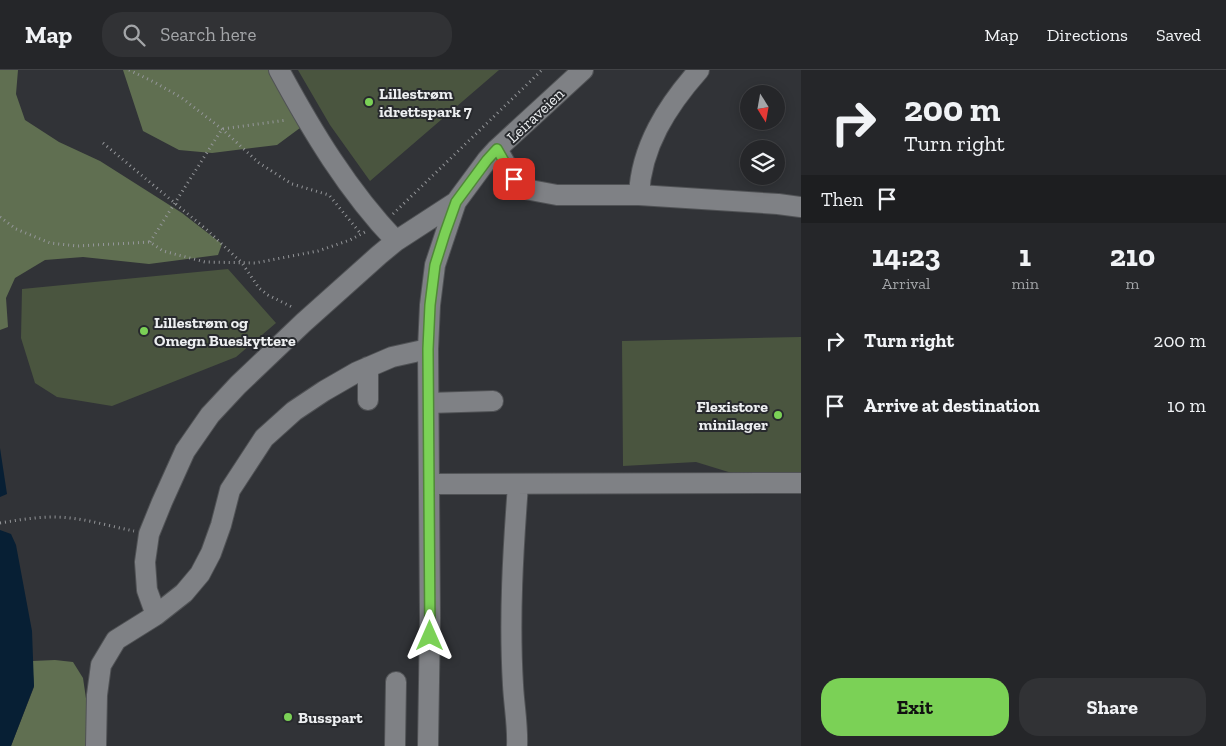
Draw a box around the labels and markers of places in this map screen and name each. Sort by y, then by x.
place label: Lillestrøm idrettspark 7 [379,84,472,121]
marker: Lillestrøm idrettspark 7 [363,96,375,108]
pin [493,158,535,200]
place label: Lillestrøm og Omegn Bueskyttere [154,313,296,350]
marker: Lillestrøm og Omegn Bueskyttere [138,325,150,337]
place label: Flexistore minilager [696,397,768,434]
marker: Flexistore minilager [772,409,784,421]
place label: Busspart [298,708,363,727]
marker: Busspart [282,711,294,723]

